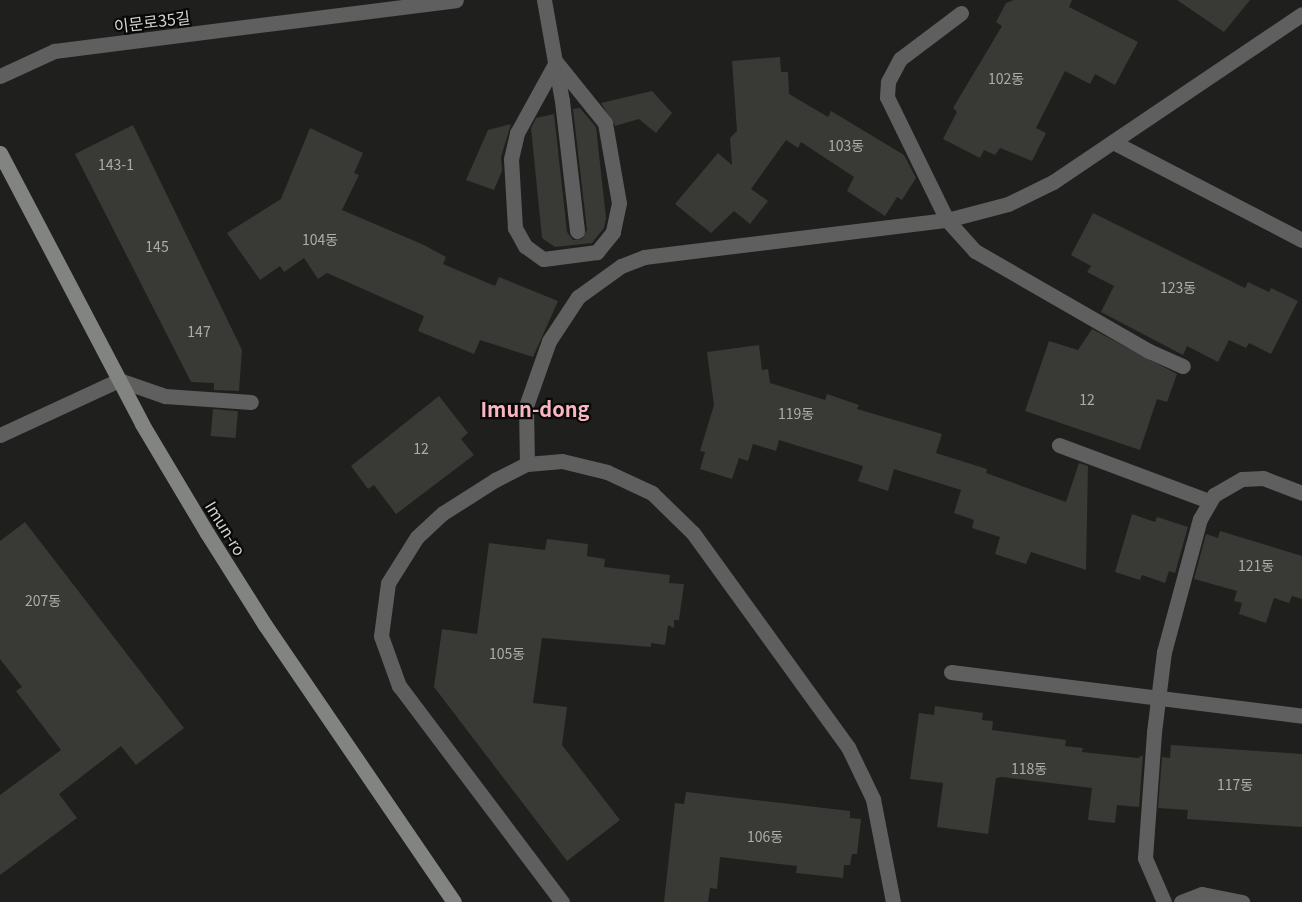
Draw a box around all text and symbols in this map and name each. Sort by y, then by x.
street label: 이문로35길 [113,7,191,35]
house number: 102동 [988,70,1024,86]
house number: 103동 [828,137,864,153]
house number: 143-1 [98,156,134,172]
house number: 104동 [302,231,338,247]
house number: 145 [145,238,169,254]
house number: 123동 [1160,279,1196,295]
house number: 147 [187,323,211,339]
house number: 12 [1079,391,1095,407]
district label: Imun-dong [481,396,589,420]
house number: 119동 [778,405,814,421]
house number: 12 [413,440,429,456]
street label: Imun-ro [202,497,250,559]
house number: 121동 [1238,557,1274,573]
house number: 207동 [25,592,61,608]
house number: 105동 [489,645,525,661]
house number: 118동 [1011,760,1047,776]
house number: 117동 [1217,776,1253,792]
house number: 106동 [747,828,783,844]

